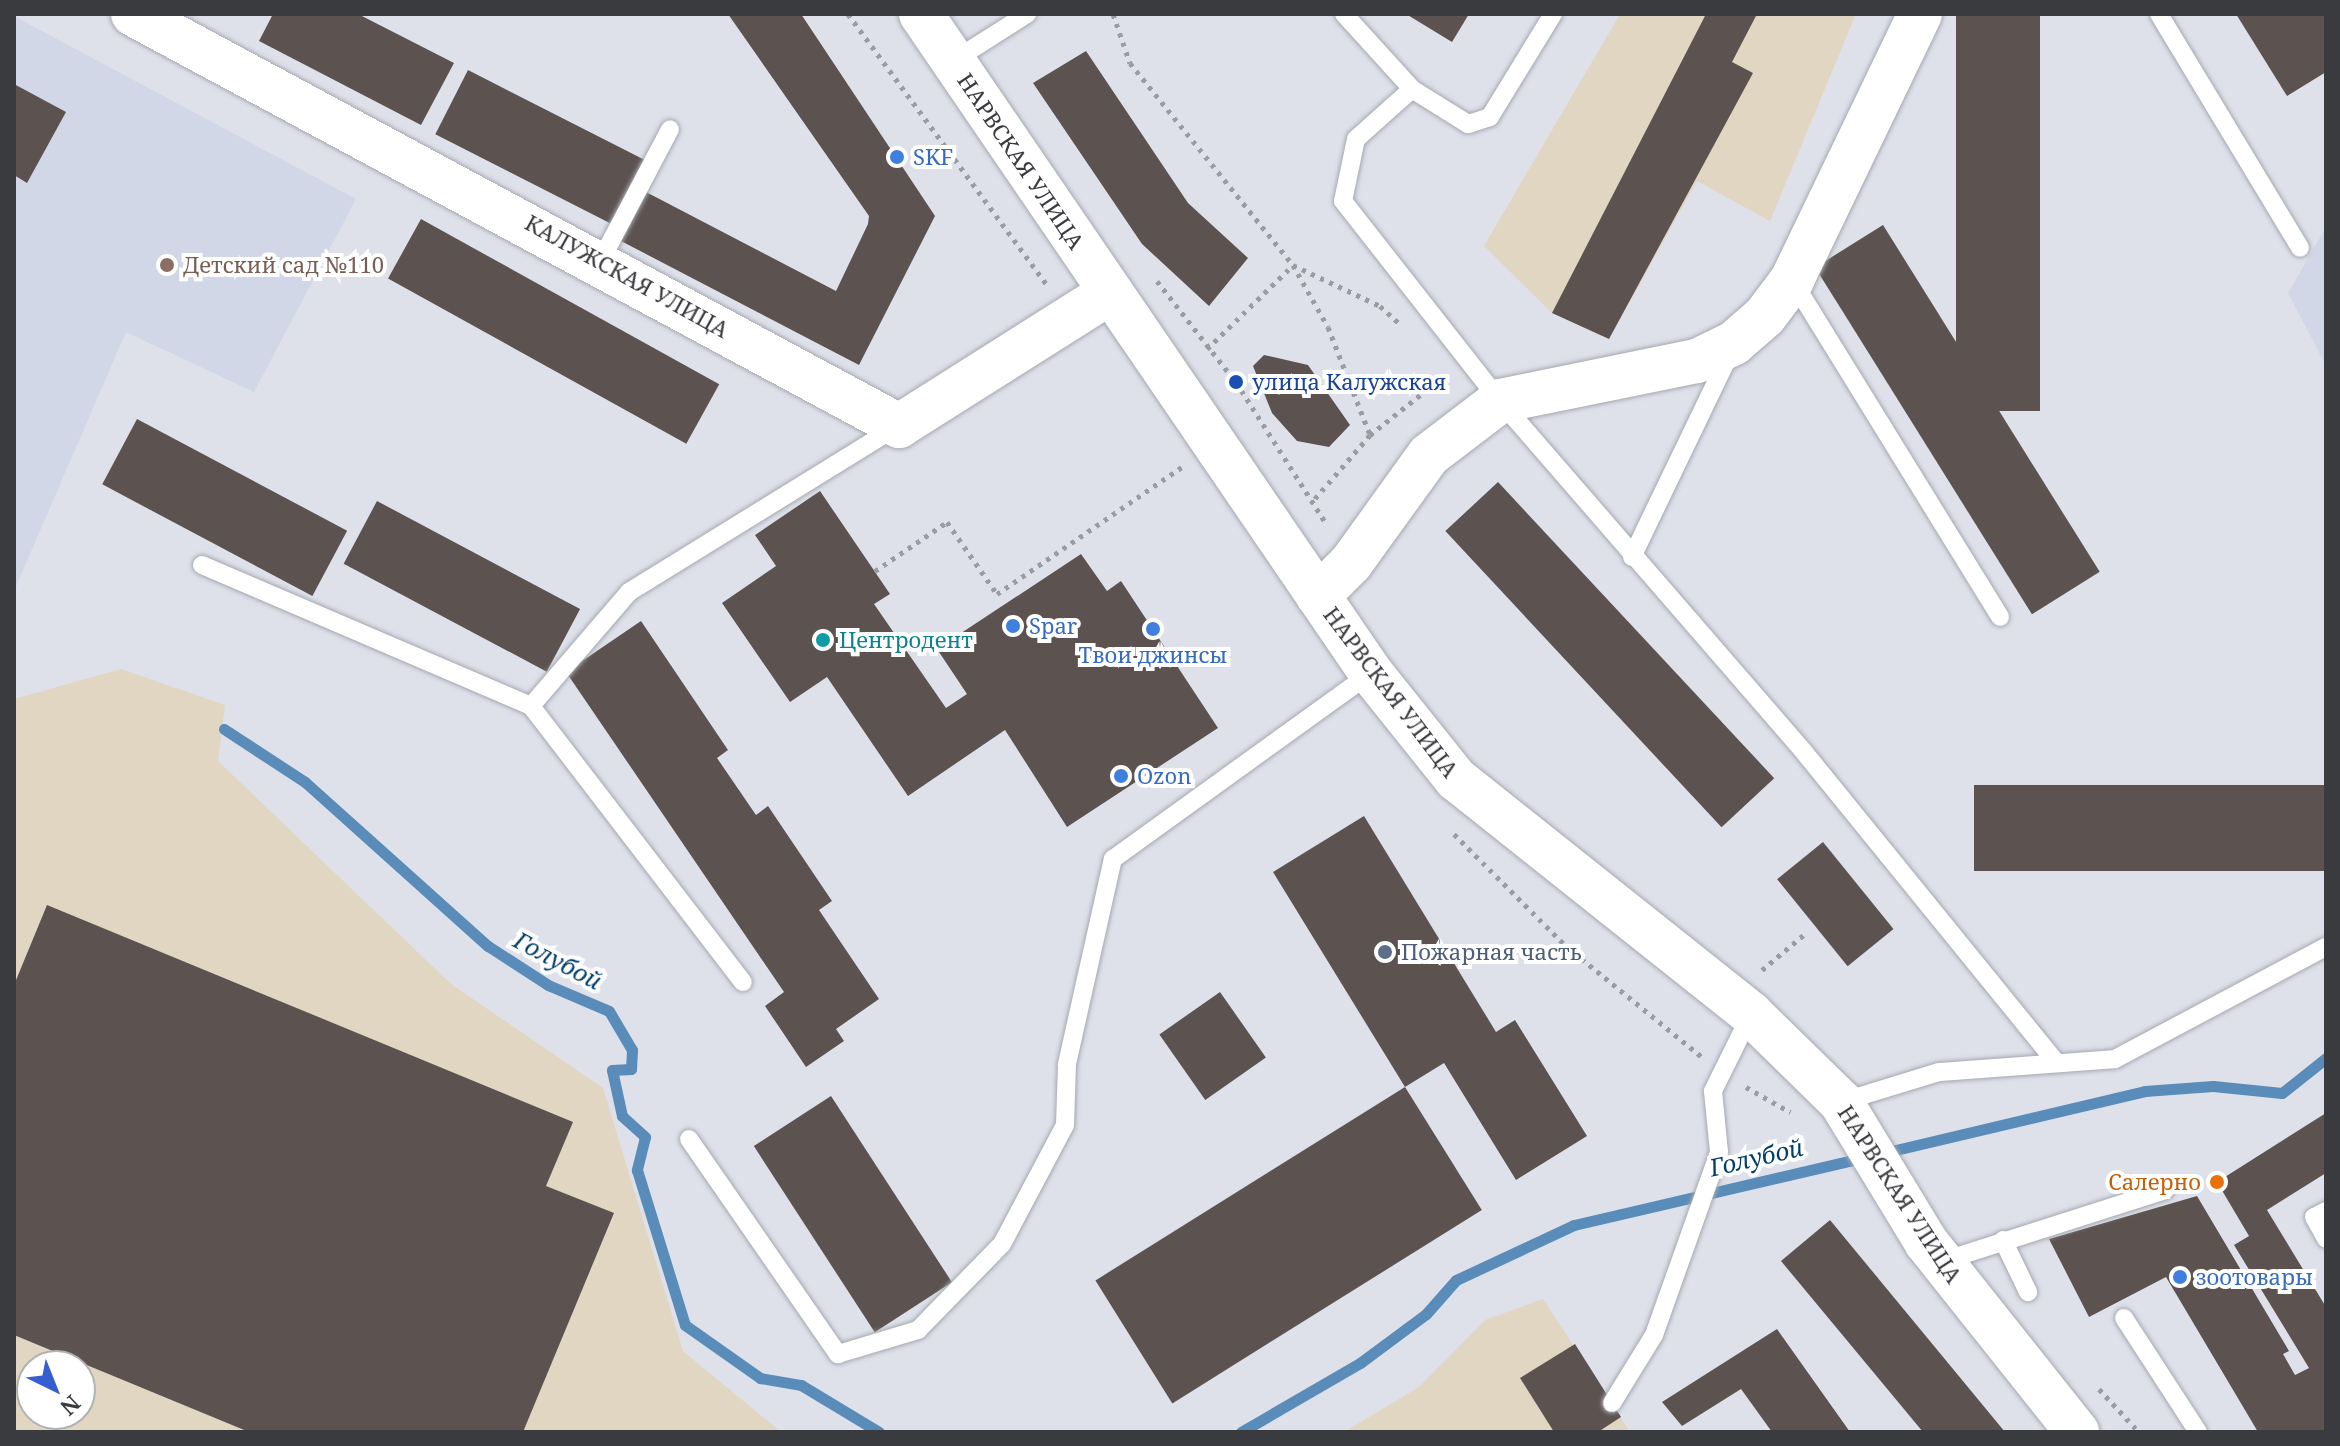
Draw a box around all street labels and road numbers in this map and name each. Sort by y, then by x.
street label: НАРВСКАЯ УЛИЦА [952,68,1090,254]
street label: КАЛУЖСКАЯ УЛИЦА [521,209,733,343]
street label: НАРВСКАЯ УЛИЦА [1318,602,1464,782]
street label: НАРВСКАЯ УЛИЦА [1833,1100,1967,1288]

